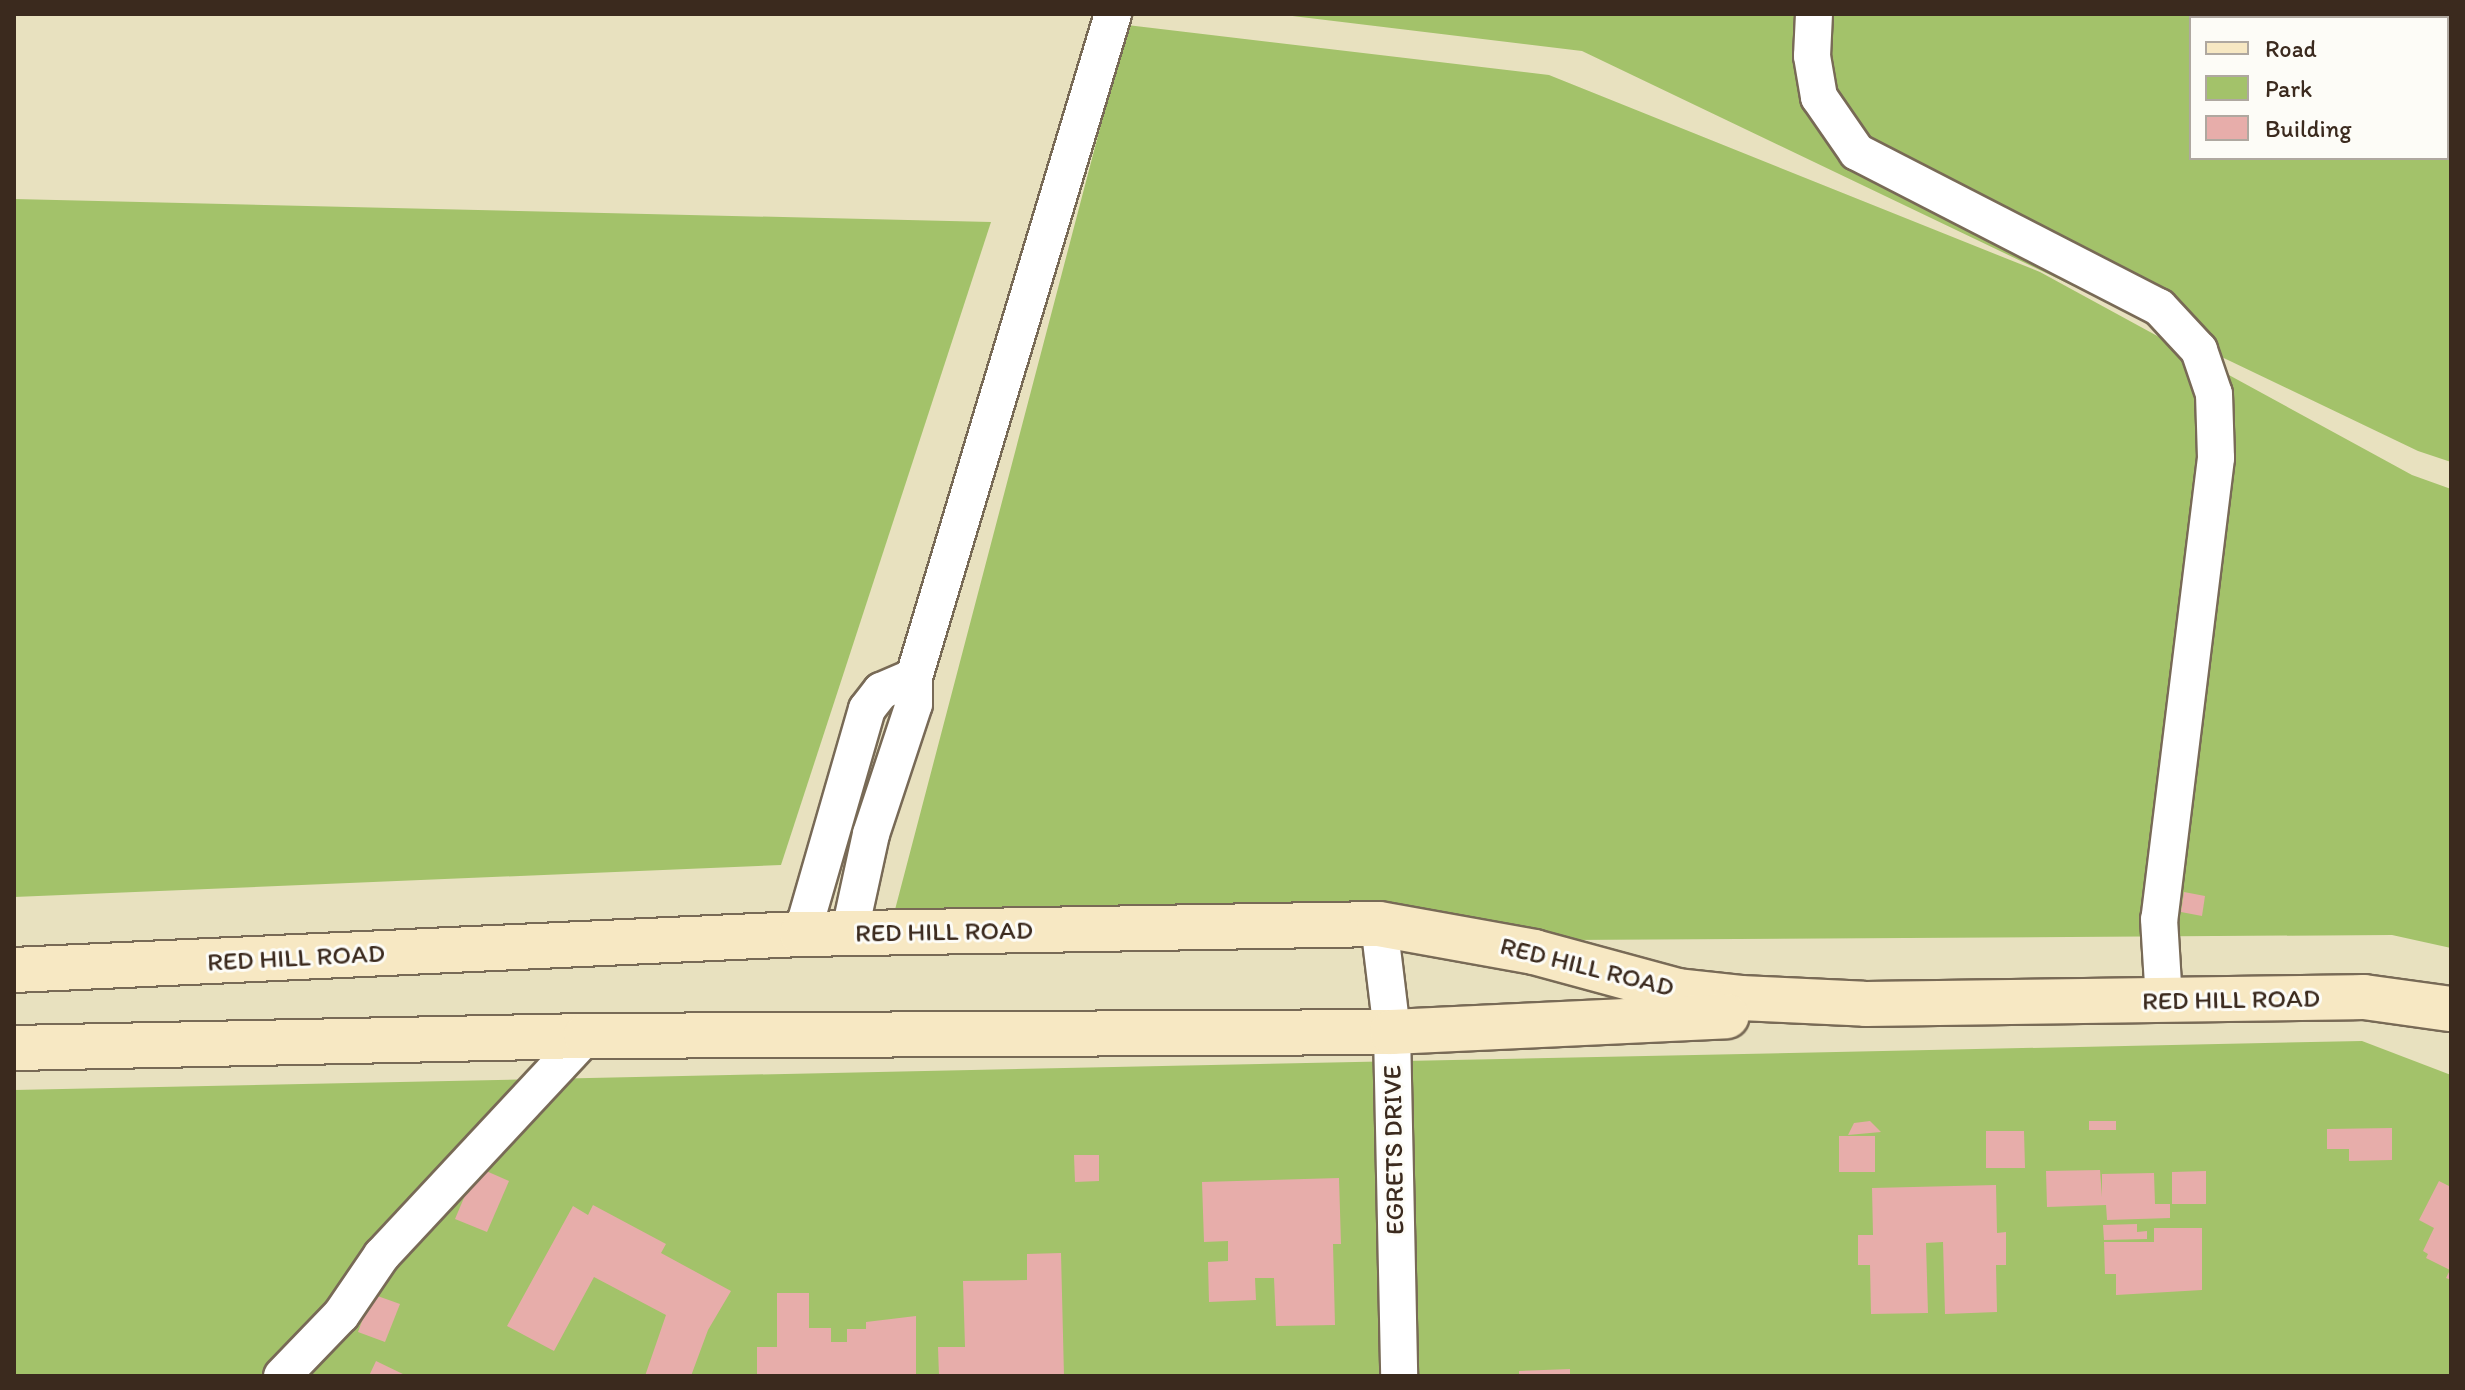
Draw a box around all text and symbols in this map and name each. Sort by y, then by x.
legend [2189,16,2449,160]
text: Road [2265,34,2317,63]
text: Park [2265,74,2312,103]
text: Building [2265,114,2352,143]
street label: RED HILL ROAD [854,915,1034,949]
street label: RED HILL ROAD [1496,930,1678,1004]
street label: RED HILL ROAD [205,938,387,978]
street label: RED HILL ROAD [2141,983,2321,1017]
street label: EGRETS DRIVE [1377,1064,1411,1236]

